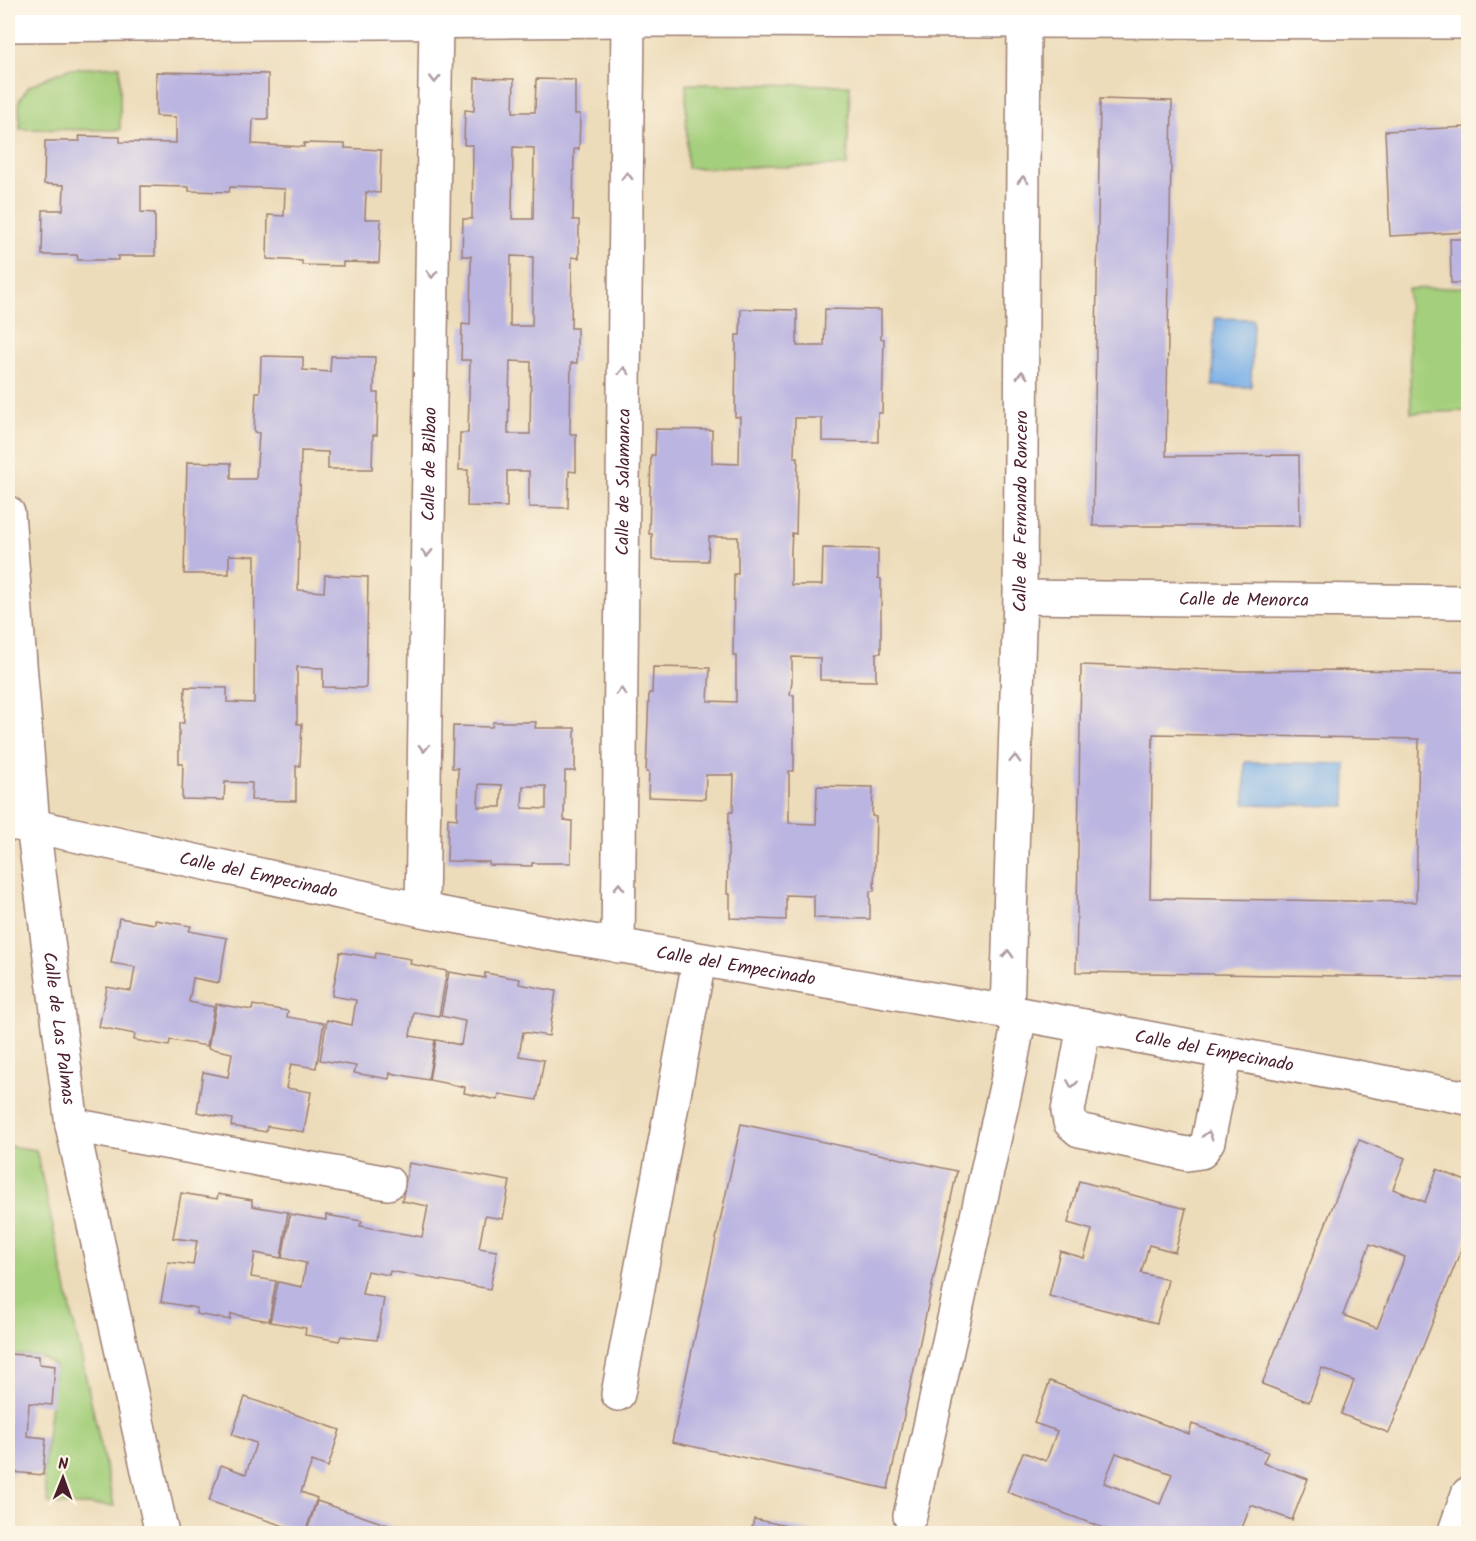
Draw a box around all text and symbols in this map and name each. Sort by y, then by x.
one-way arrow [429,74,441,83]
one-way arrow [620,172,633,181]
one-way arrow [1017,176,1029,185]
one-way arrow [425,269,438,278]
one-way arrow [618,367,631,376]
one-way arrow [1016,371,1028,380]
street label: Calle de Bilbao [415,407,446,521]
street label: Calle de Salamanca [609,408,640,556]
street label: Calle de Fernando Roncero [1007,410,1037,613]
one-way arrow [421,548,434,557]
street label: Calle de Menorca [1179,586,1309,616]
one-way arrow [615,688,627,697]
one-way arrow [418,743,431,752]
one-way arrow [1009,755,1021,764]
street label: Calle del Empecinado [176,845,340,907]
one-way arrow [613,883,625,892]
street label: Calle del Empecinado [654,939,818,995]
street label: Calle de Las Palmas [34,950,82,1107]
one-way arrow [1002,950,1015,959]
street label: Calle del Empecinado [1132,1023,1296,1081]
one-way arrow [1067,1079,1079,1088]
one-way arrow [1201,1130,1213,1141]
north arrow [33,1448,93,1508]
text: N [58,1452,69,1477]

